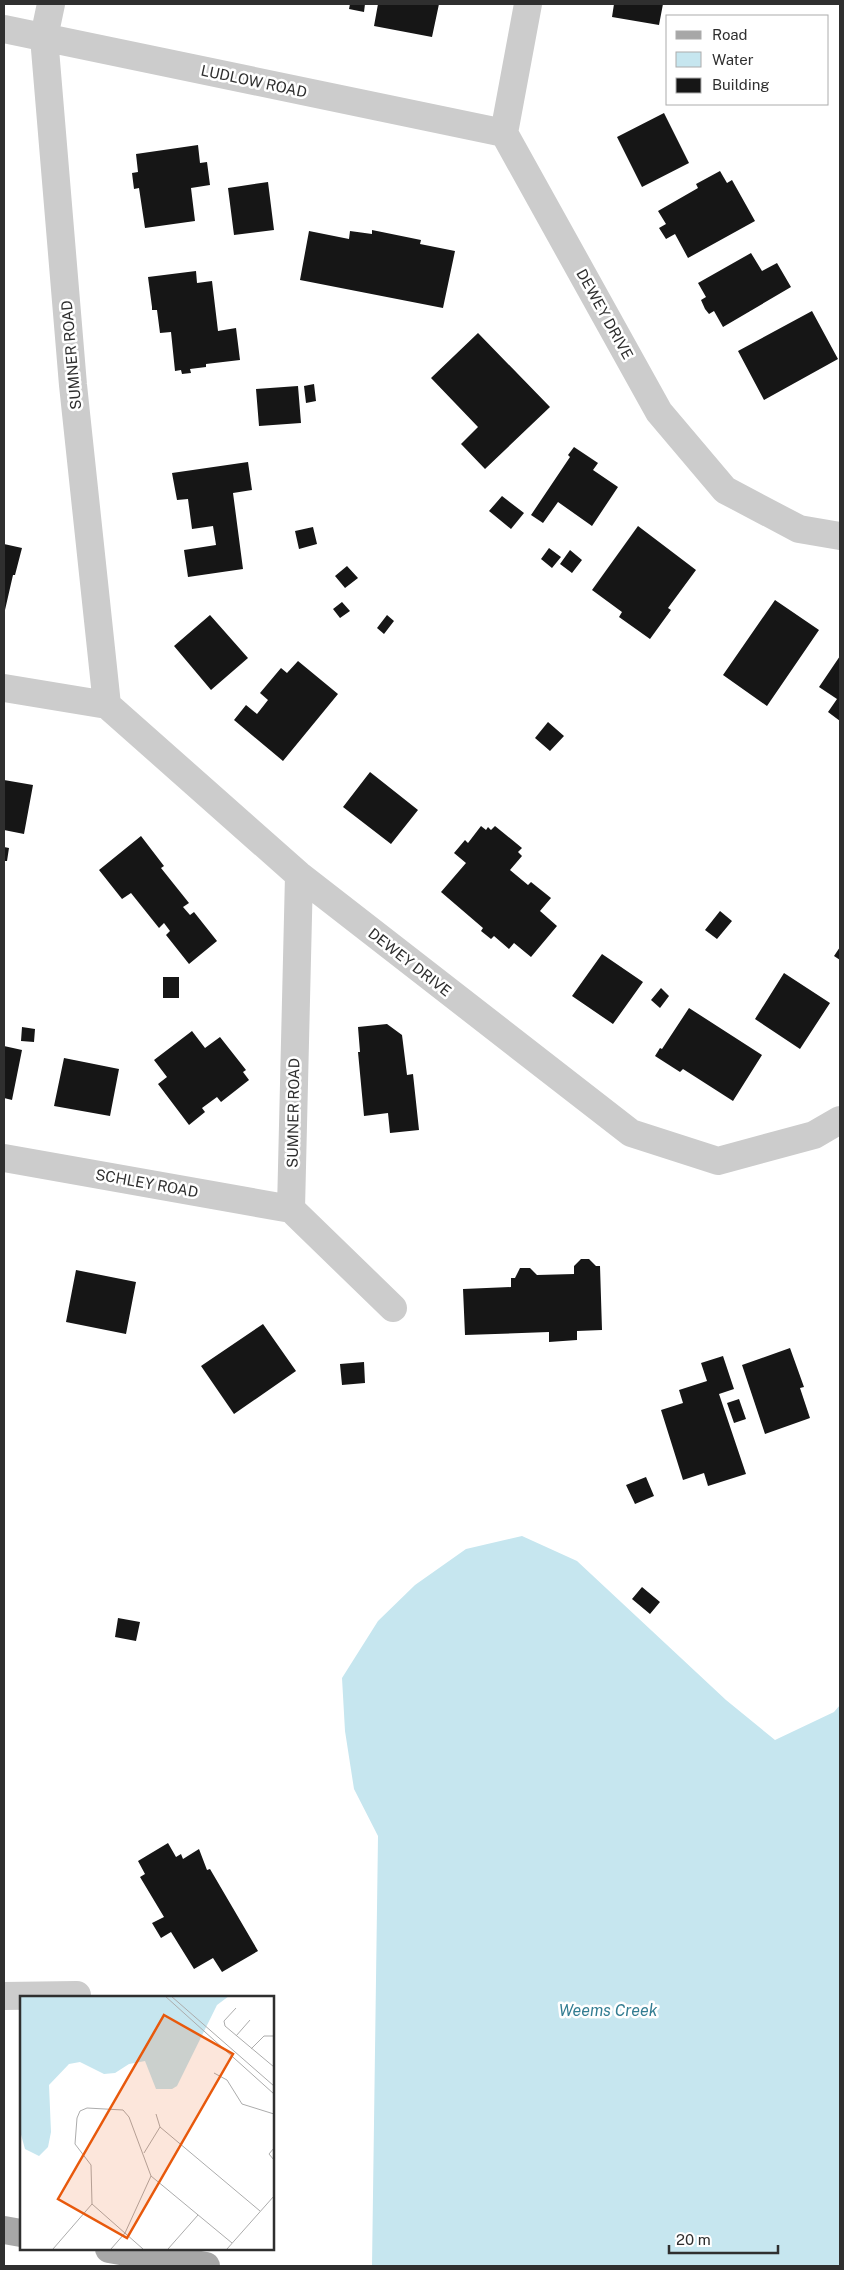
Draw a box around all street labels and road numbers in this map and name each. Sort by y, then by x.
street label: LUDLOW ROAD [199,61,309,101]
street label: DEWEY DRIVE [573,266,637,362]
street label: SUMNER ROAD [58,300,84,410]
street label: DEWEY DRIVE [365,924,455,1000]
street label: SUMNER ROAD [284,1058,302,1168]
street label: SCHLEY ROAD [94,1166,200,1200]

